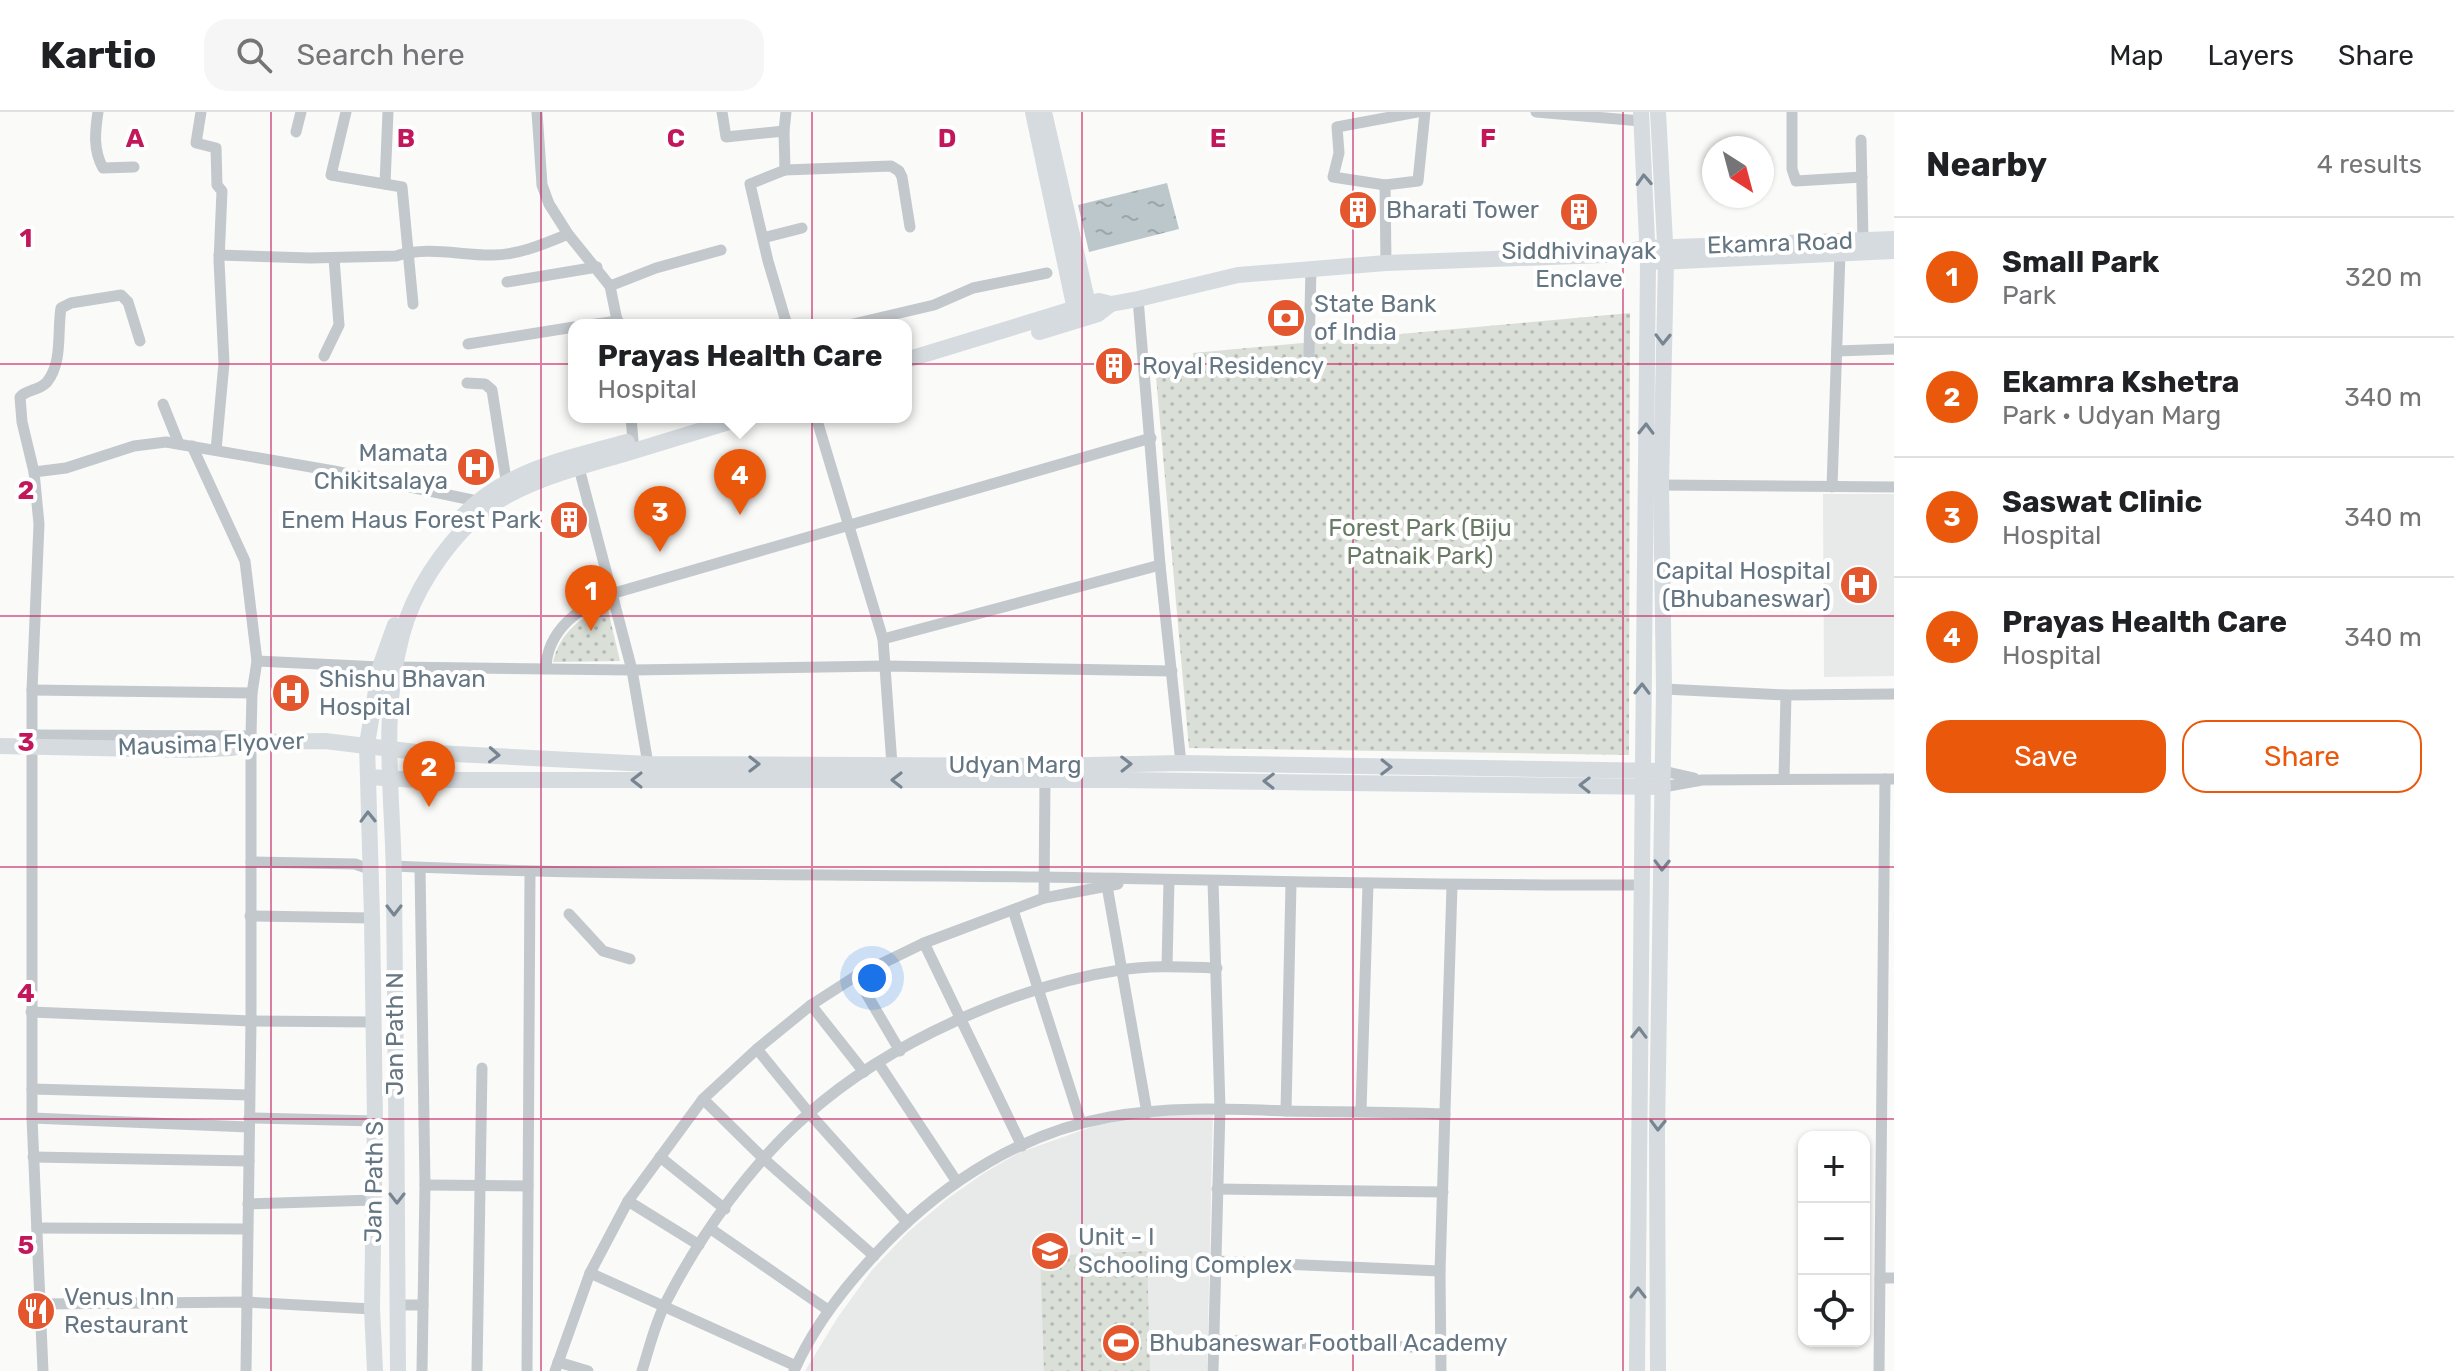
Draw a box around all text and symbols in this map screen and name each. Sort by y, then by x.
search box [204,19,764,91]
text: Kartio [40,32,156,78]
icon: search [232,33,276,77]
text: Search here [296,37,465,73]
text: Map [2109,39,2164,72]
text: Layers [2208,39,2294,72]
text: Share [2338,39,2414,72]
text: A [126,123,145,154]
text: B [397,123,415,154]
text: C [667,123,685,154]
text: D [938,123,956,154]
text: E [1210,123,1226,154]
text: F [1480,123,1496,154]
north arrow [1702,136,1774,208]
text: Nearby [1926,144,2047,185]
text: 4 results [2317,149,2422,180]
one-way arrow [1636,173,1653,186]
building icon: Bharati Tower [1337,189,1379,231]
building icon: Siddhivinayak Enclave [1558,191,1600,233]
place label: Bharati Tower [1386,196,1539,224]
text: 1 [20,223,32,254]
street label: Ekamra Road [1706,226,1854,260]
place label: Siddhivinayak Enclave [1502,237,1657,293]
text: Small Park [2002,244,2159,280]
text: 1 [1946,262,1958,293]
text: 320 m [2345,262,2422,293]
text: Park [2002,280,2056,311]
place label: State Bank of India [1314,290,1437,346]
bank icon: State Bank of India [1265,297,1307,339]
popup [568,319,912,423]
one-way arrow [1654,333,1672,346]
text: Prayas Health Care [597,338,883,374]
building icon: Royal Residency [1093,345,1135,387]
place label: Royal Residency [1142,352,1324,380]
text: Ekamra Kshetra [2002,364,2240,400]
text: Hospital [597,374,697,405]
text: 2 [1944,382,1960,413]
text: 340 m [2344,382,2422,413]
text: Park · Udyan Marg [2002,400,2221,431]
one-way arrow [1637,422,1655,435]
place label: Mamata Chikitsalaya [314,439,448,495]
hospital icon: Mamata Chikitsalaya [455,446,497,488]
pin: 4 [714,449,766,515]
text: 2 [18,475,34,506]
text: Saswat Clinic [2002,484,2202,520]
pin: 3 [634,486,686,552]
building icon: Enem Haus Forest Park [548,499,590,541]
text: 3 [1943,502,1961,533]
text: 340 m [2344,502,2422,533]
place label: Enem Haus Forest Park [281,506,542,534]
park label: Forest Park (Biju Patnaik Park) [1328,514,1512,570]
text: Hospital [2002,520,2101,551]
place label: Capital Hospital (Bhubaneswar) [1656,557,1831,613]
hospital icon: Capital Hospital (Bhubaneswar) [1838,564,1880,606]
pin: 1 [565,565,617,631]
text: Prayas Health Care [2002,604,2287,640]
text: 4 [1943,622,1961,653]
text: 340 m [2344,622,2422,653]
text: Hospital [2002,640,2101,671]
place label: Shishu Bhavan Hospital [319,665,486,721]
hospital icon: Shishu Bhavan Hospital [270,672,312,714]
one-way arrow [1633,682,1651,695]
button: Save [1926,720,2166,793]
button: Share [2182,720,2422,793]
text: 3 [17,727,35,758]
street label: Mausima Flyover [117,727,305,761]
pin: 2 [403,741,455,807]
one-way arrow [488,746,501,763]
street label: Udyan Marg [948,751,1082,779]
one-way arrow [748,755,761,773]
one-way arrow [1120,755,1133,773]
one-way arrow [1380,758,1393,776]
one-way arrow [630,771,643,789]
one-way arrow [890,771,903,789]
one-way arrow [1262,772,1275,790]
one-way arrow [1578,776,1591,794]
one-way arrow [359,810,377,823]
one-way arrow [1654,859,1671,872]
one-way arrow [386,904,403,917]
your location [852,958,892,998]
street label: Jan Path N [381,972,409,1096]
text: 4 [17,978,35,1009]
one-way arrow [1631,1026,1648,1039]
one-way arrow [1649,1119,1666,1132]
street label: Jan Path S [359,1121,389,1243]
map controls [1798,1131,1870,1347]
button: + [1798,1131,1870,1203]
one-way arrow [388,1192,406,1205]
button: − [1798,1203,1870,1275]
place label: Unit - I Schooling Complex [1078,1223,1292,1279]
text: 5 [18,1230,34,1261]
school or university icon: Unit - I Schooling Complex [1029,1230,1071,1272]
button: locate [1798,1275,1870,1347]
place label: Venus Inn Restaurant [64,1283,188,1339]
one-way arrow [1629,1286,1647,1299]
restaurant icon: Venus Inn Restaurant [15,1290,57,1332]
sports icon: Bhubaneswar Football Academy [1100,1322,1142,1364]
place label: Bhubaneswar Football Academy [1149,1329,1507,1357]

